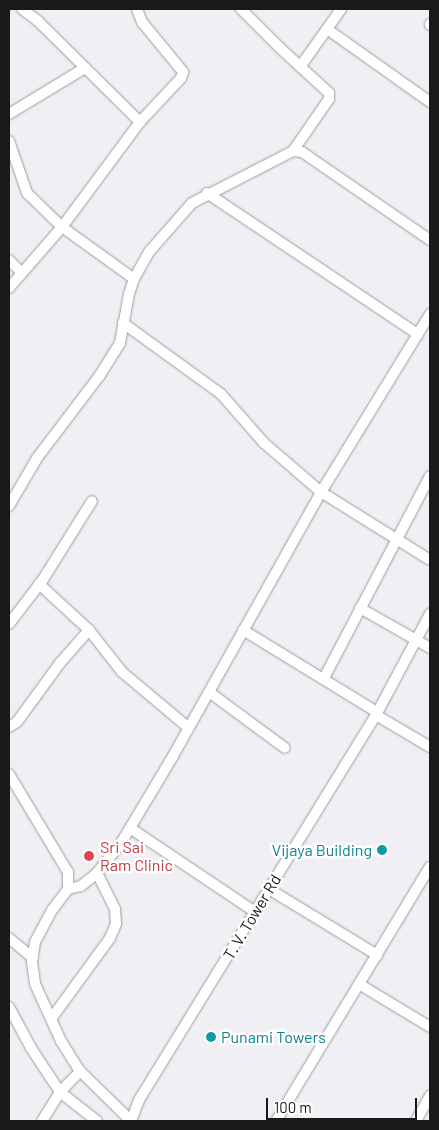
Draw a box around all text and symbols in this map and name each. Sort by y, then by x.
place label: Sri Sai Ram Clinic [100,837,173,875]
place label: Vijaya Building [272,840,372,860]
marker: Vijaya Building [376,844,388,856]
marker: Sri Sai Ram Clinic [82,849,96,863]
street label: T. V. Tower Rd [219,871,285,963]
place label: Punami Towers [221,1027,326,1047]
marker: Punami Towers [205,1031,217,1043]
scale bar [269,1088,420,1120]
text: 100 m [274,1098,312,1116]

